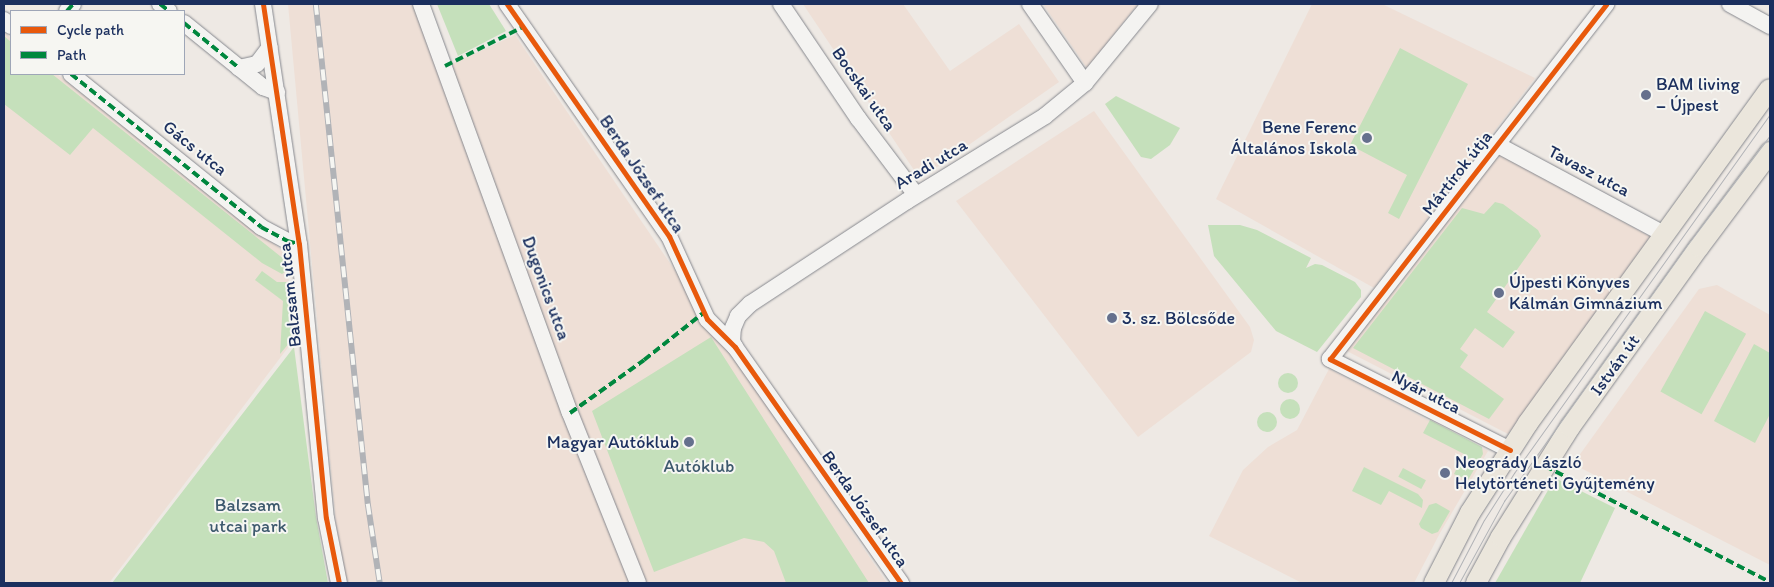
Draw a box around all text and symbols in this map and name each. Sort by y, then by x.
legend [10,10,185,75]
text: Cycle path [57,21,124,39]
street label: Bocskai utca [827,43,901,135]
text: Path [57,46,86,64]
place label: BAM living – Újpest [1656,74,1740,116]
marker: BAM living – Újpest [1640,89,1652,101]
street label: Berda József utca [595,111,689,237]
street label: Gács utca [159,116,231,180]
place label: Bene Ferenc Általános Iskola [1231,117,1357,160]
street label: Mártírok útja [1417,126,1497,220]
marker: Bene Ferenc Általános Iskola [1361,132,1373,144]
street label: Aradi utca [891,134,971,194]
street label: Tavasz utca [1545,141,1633,201]
street label: Dugonics utca [517,233,575,343]
street label: Balzsam utca [274,242,306,348]
place label: Újpesti Könyves Kálmán Gimnázium [1509,272,1662,314]
marker: Újpesti Könyves Kálmán Gimnázium [1493,287,1505,299]
place label: 3. sz. Bölcsőde [1122,307,1235,329]
marker: 3. sz. Bölcsőde [1106,312,1118,324]
street label: István út [1586,330,1644,400]
street label: Nyár utca [1388,365,1464,419]
place label: Magyar Autóklub [547,431,679,453]
marker: Magyar Autóklub [683,436,695,448]
street label: Berda József utca [817,447,913,571]
place label: Neogrády László Helytörténeti Gyűjtemény [1455,452,1655,494]
park label: Autóklub [664,455,734,477]
marker: Neogrády László Helytörténeti Gyűjtemény [1439,467,1451,479]
park label: Balzsam utcai park [209,495,287,538]

